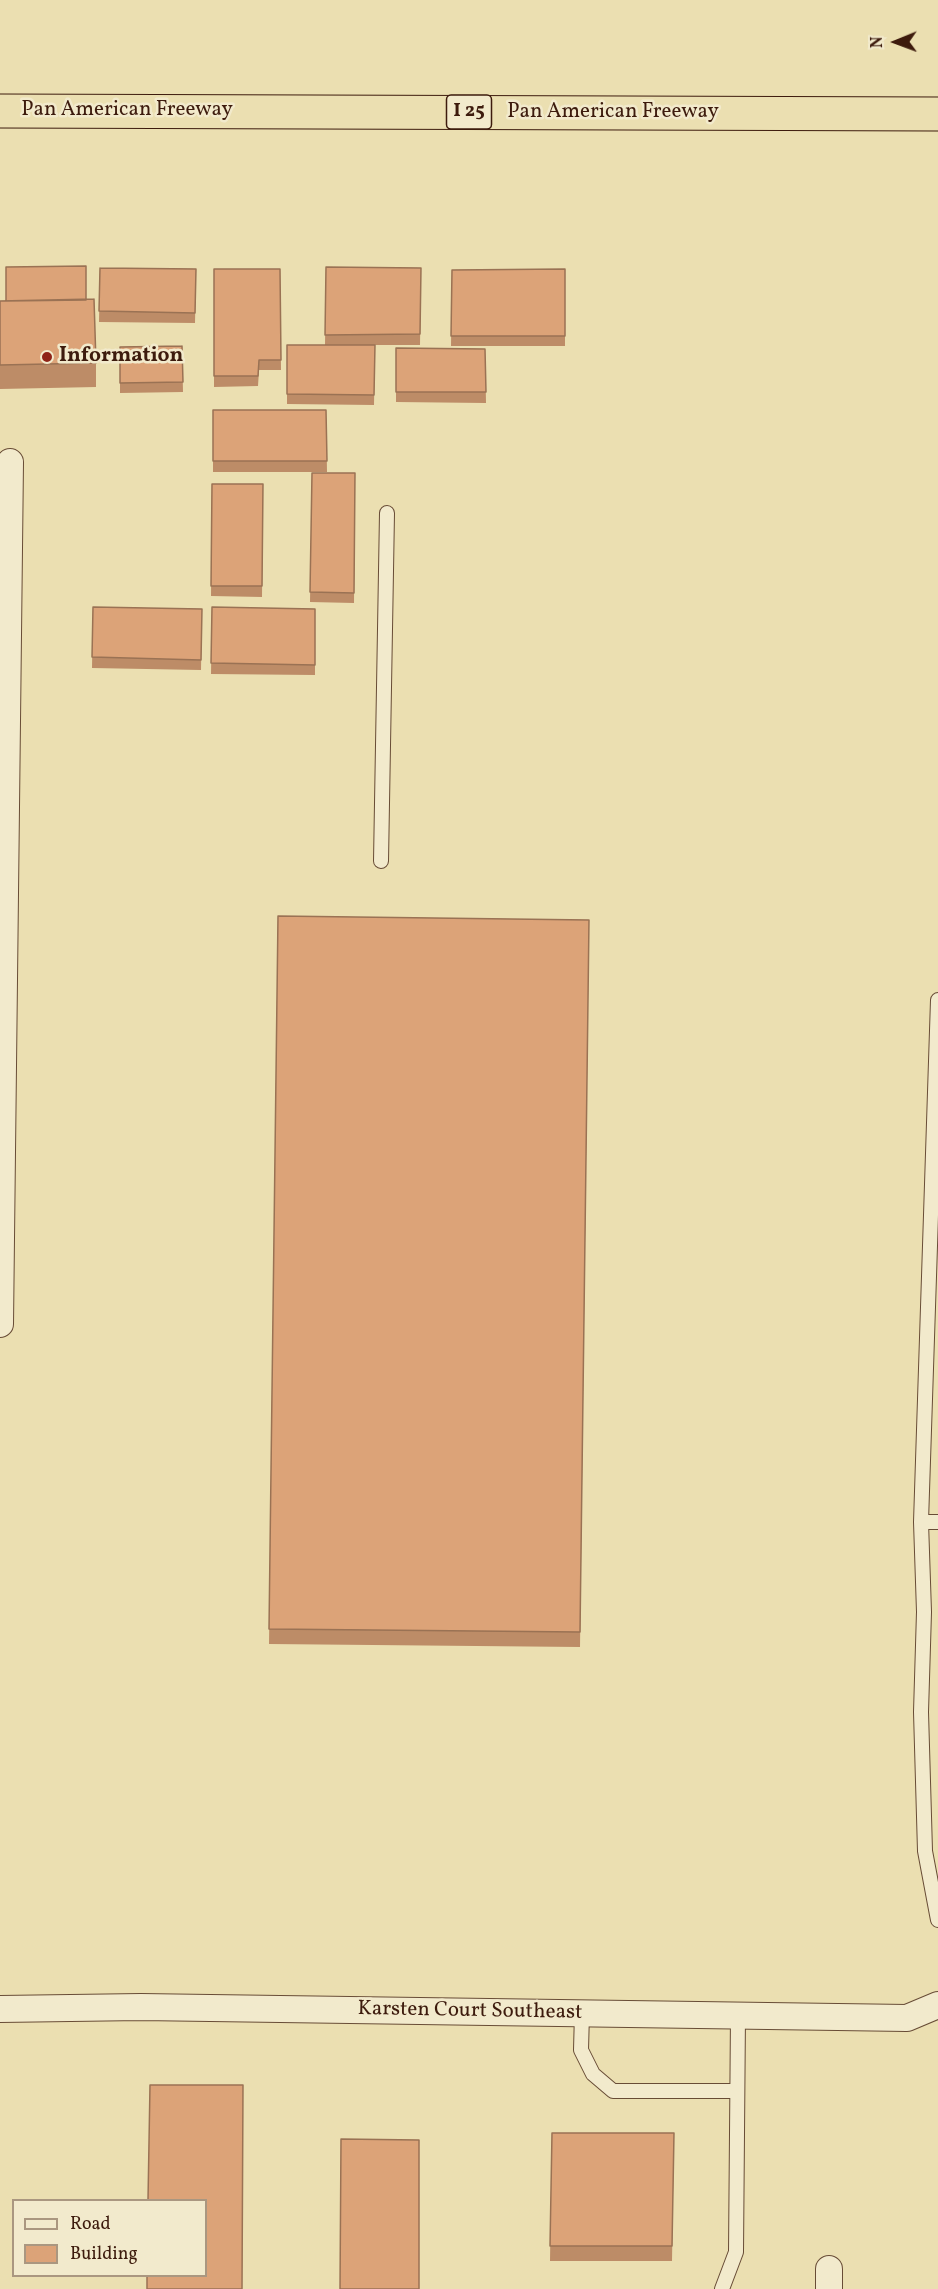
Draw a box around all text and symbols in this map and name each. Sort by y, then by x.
north arrow [866,12,926,72]
text: N [867,36,889,48]
road number: I 25 [446,95,492,129]
street label: Pan American Freeway [21,98,233,124]
street label: Pan American Freeway [507,100,719,126]
place label: Information [59,344,183,370]
marker: Information [40,350,54,364]
street label: Karsten Court Southeast [357,1997,583,2027]
legend [12,2199,207,2277]
text: Road [70,2212,111,2237]
text: Building [70,2242,138,2267]

